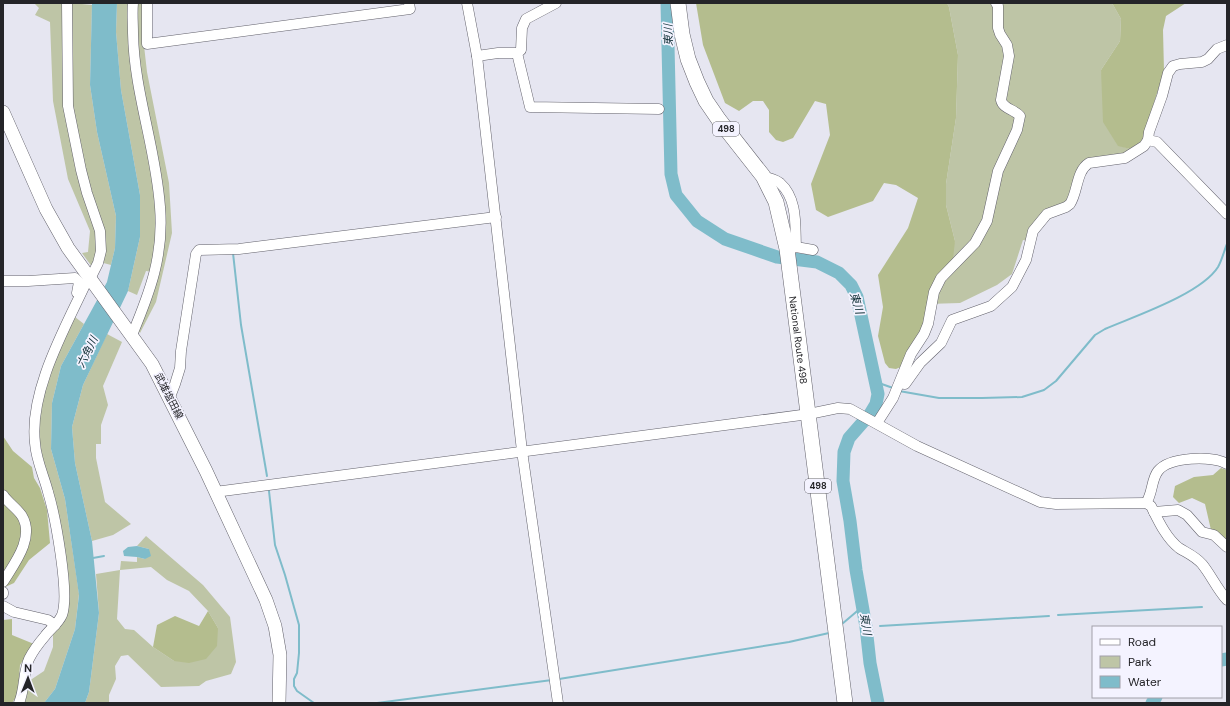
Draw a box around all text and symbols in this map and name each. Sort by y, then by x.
water label: 東川 [661,23,675,46]
road number: 498 [713,122,739,136]
water label: 東川 [847,290,867,317]
street label: National Route 498 [787,295,811,385]
water label: 六角川 [73,333,101,370]
street label: 武雄塩田線 [152,371,186,421]
road number: 498 [805,479,831,493]
water label: 東川 [857,612,875,637]
legend [1092,626,1222,698]
text: Road [1128,634,1156,650]
text: Park [1128,654,1152,670]
north arrow [8,658,48,698]
text: N [24,661,32,675]
text: Water [1128,674,1162,690]

